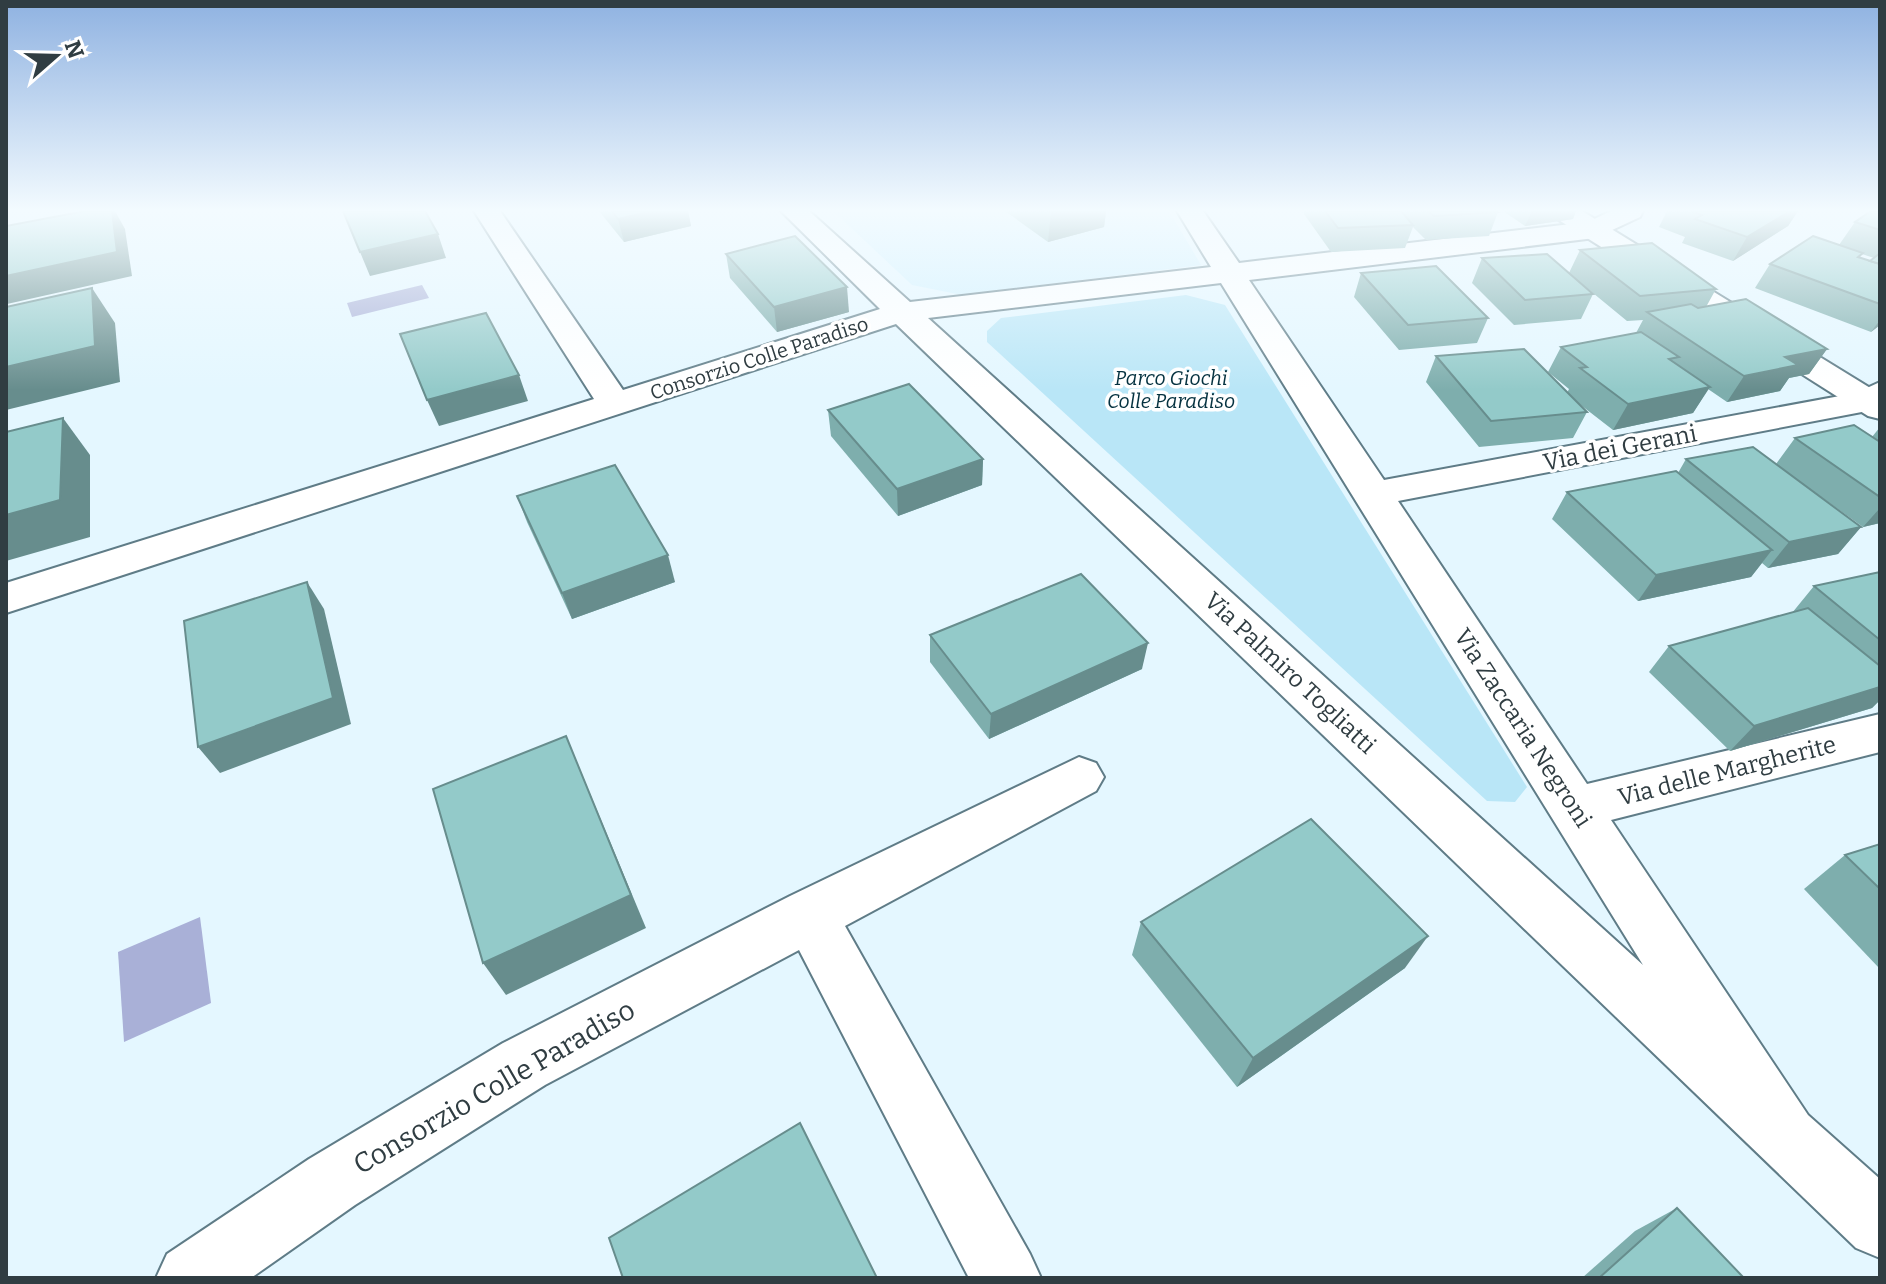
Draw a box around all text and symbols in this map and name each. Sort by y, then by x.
north arrow [16,16,96,96]
text: N [59,37,90,62]
street label: Consorzio Colle Paradiso [647,311,871,405]
park label: Parco Giochi Colle Paradiso [1107,366,1235,413]
street label: Via dei Gerani [1541,419,1699,477]
street label: Via Palmiro Togliatti [1199,586,1381,760]
street label: Via Zaccaria Negroni [1448,623,1598,833]
street label: Via delle Margherite [1615,730,1839,812]
street label: Consorzio Colle Paradiso [347,993,641,1181]

